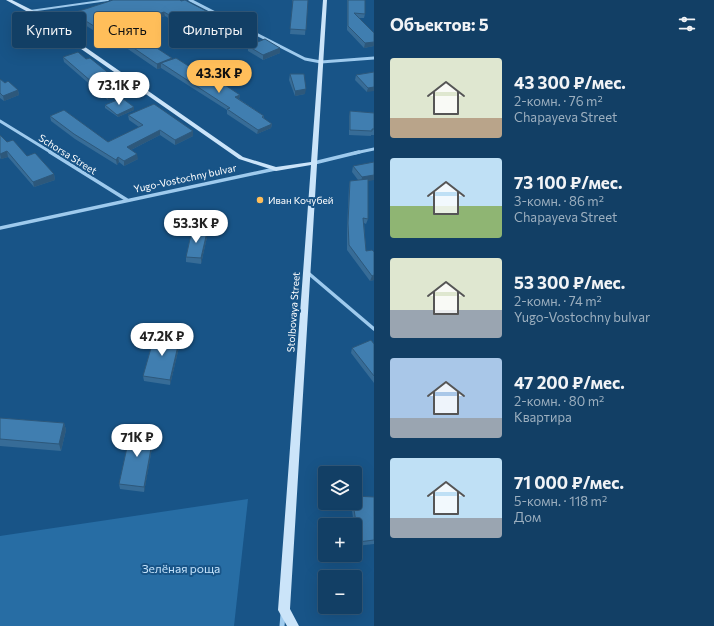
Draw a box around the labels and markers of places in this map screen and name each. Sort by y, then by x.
pin: 43.3K ₽ [182,60,256,94]
pin: 73.1K ₽ [82,72,156,106]
place label: Иван Кочубей [268,194,334,206]
marker: Иван Кочубей [255,195,265,205]
pin: 53.3K ₽ [159,210,233,244]
pin: 47.2K ₽ [125,323,199,357]
pin: 71K ₽ [109,424,165,458]

